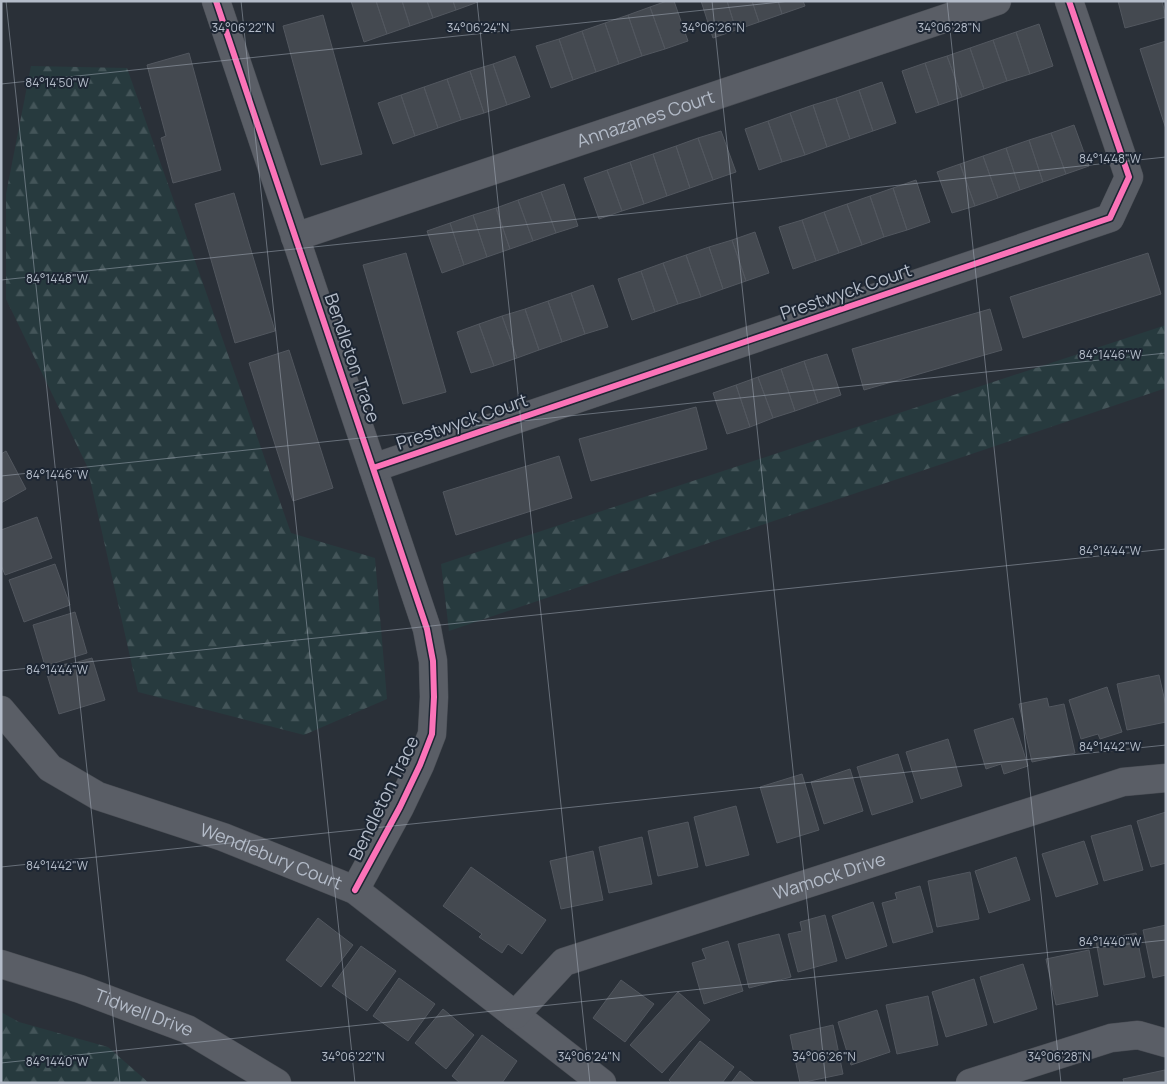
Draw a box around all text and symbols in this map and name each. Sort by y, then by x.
text: 34°06'22"N [211,19,275,36]
text: 34°06'24"N [447,19,509,36]
text: 34°06'26"N [681,19,745,36]
text: 34°06'28"N [917,19,981,36]
text: 84°14'50"W [25,74,90,91]
street label: Annazanes Court [573,84,717,152]
text: 84°14'48"W [1079,150,1142,167]
street label: Prestwyck Court [777,257,915,325]
text: 84°14'48"W [26,270,89,287]
street label: Bendleton Trace [320,290,386,426]
text: 84°14'46"W [1079,346,1142,363]
street label: Prestwyck Court [393,387,531,455]
text: 84°14'46"W [26,466,89,483]
text: 84°14'44"W [1079,542,1142,559]
text: 84°14'44"W [26,661,89,678]
street label: Bendleton Trace [343,732,424,864]
text: 84°14'42"W [1079,738,1142,755]
street label: Wendlebury Court [197,817,346,895]
street label: Wamock Drive [770,846,888,905]
text: 84°14'42"W [26,857,89,874]
text: 84°14'40"W [1079,933,1142,950]
street label: Tidwell Drive [91,983,199,1041]
text: 34°06'22"N [321,1048,385,1065]
text: 34°06'24"N [558,1048,620,1065]
text: 34°06'26"N [792,1048,856,1065]
text: 34°06'28"N [1027,1048,1091,1065]
text: 84°14'40"W [26,1053,89,1070]

